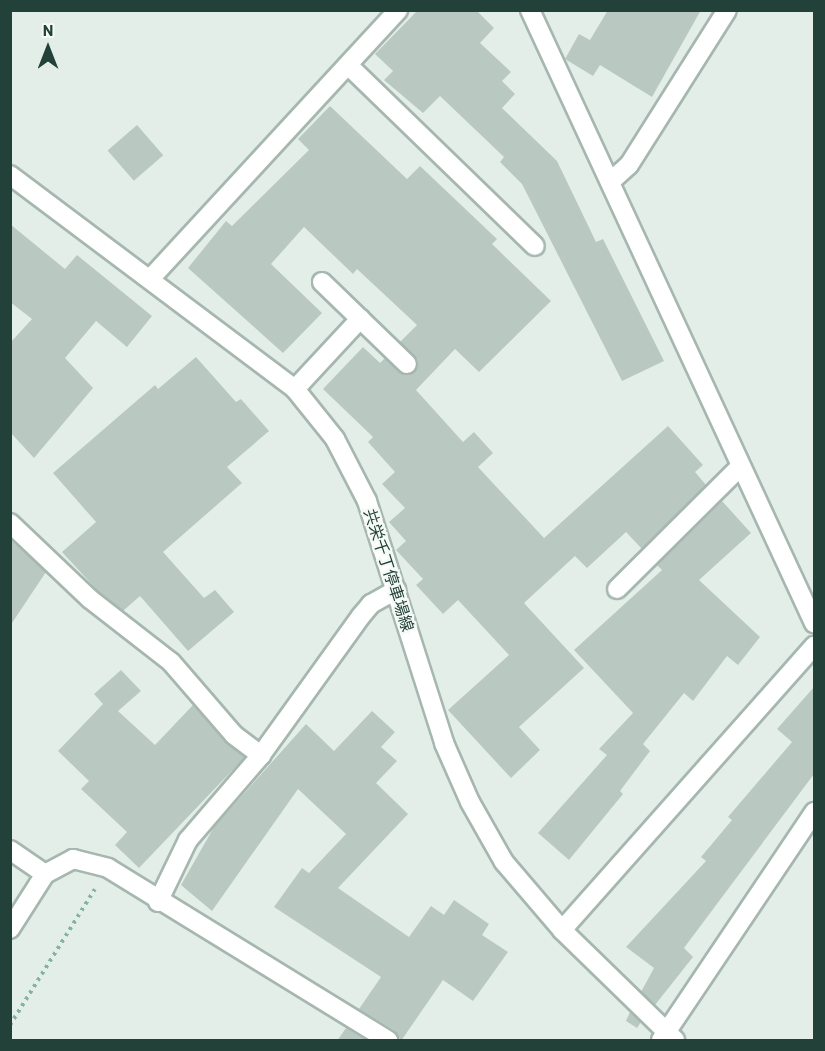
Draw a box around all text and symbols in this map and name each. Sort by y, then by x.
north arrow [18,18,78,78]
text: N [43,20,53,39]
street label: 共栄千丁停車場線 [360,506,418,634]

